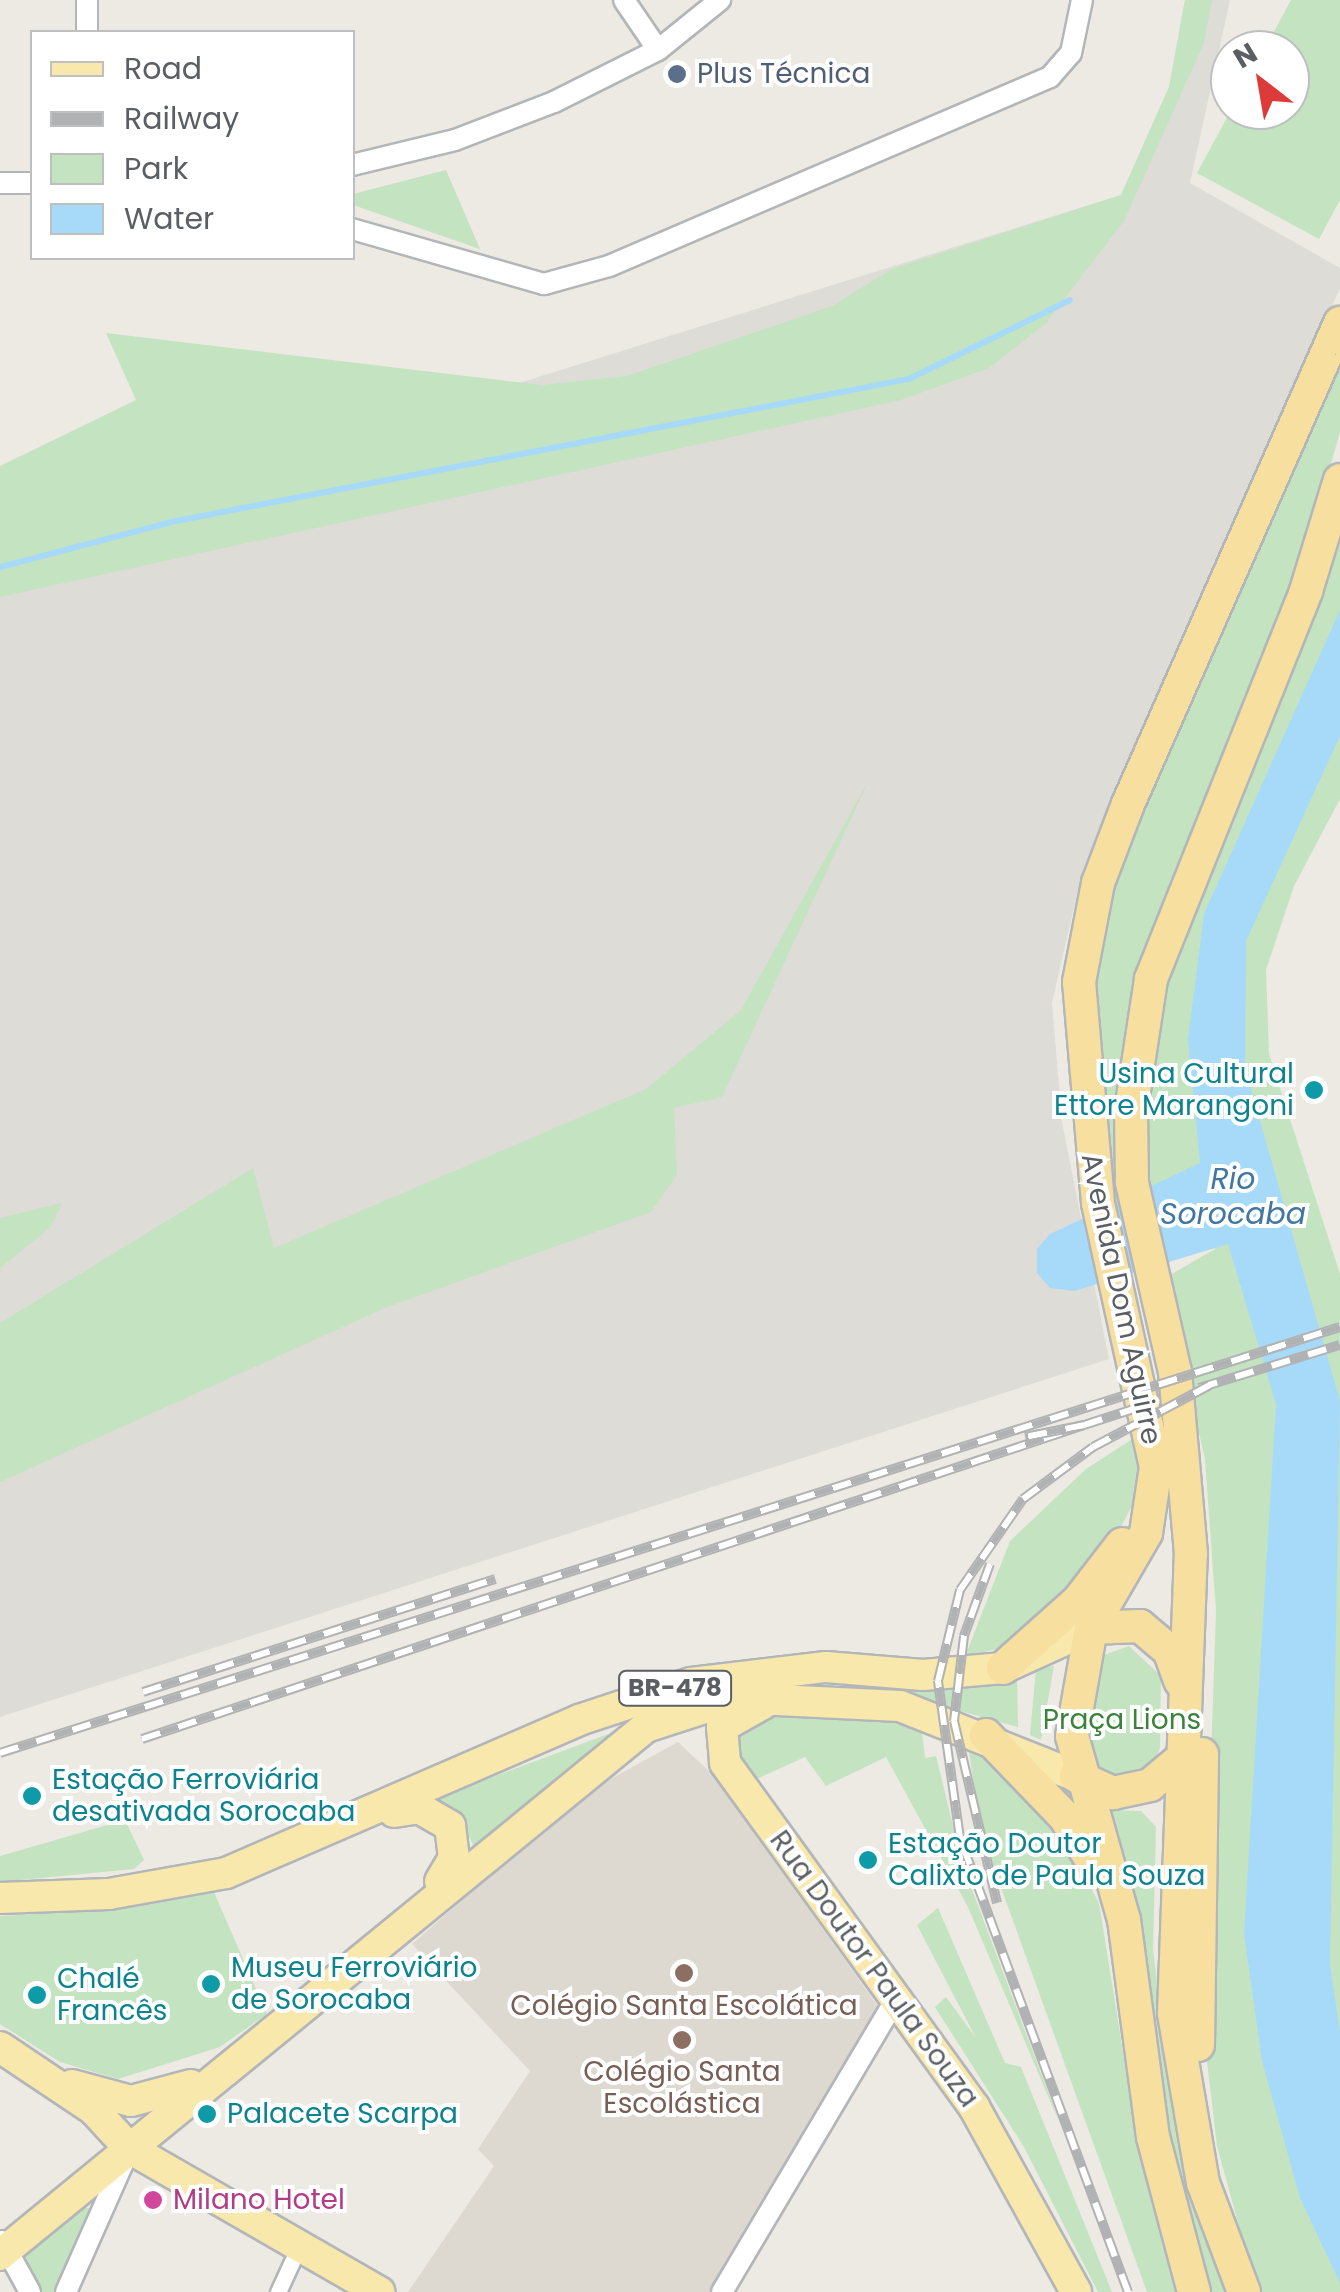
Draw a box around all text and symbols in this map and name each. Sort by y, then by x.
legend [30,30,355,260]
north arrow [1210,30,1310,130]
text: N [1226,33,1264,78]
text: Road [124,47,202,90]
place label: Plus Técnica [697,57,870,91]
marker: Plus Técnica [666,63,688,85]
text: Railway [124,97,239,140]
text: Park [124,147,188,190]
text: Water [124,197,214,240]
place label: Usina Cultural Ettore Marangoni [1054,1057,1294,1123]
marker: Usina Cultural Ettore Marangoni [1303,1079,1325,1101]
street label: Avenida Dom Aguirre [1074,1150,1168,1448]
water label: Rio Sorocaba [1160,1161,1306,1232]
road number: BR-478 [618,1668,732,1708]
park label: Praça Lions [1043,1703,1201,1737]
place label: Estação Ferroviária desativada Sorocaba [52,1763,355,1829]
marker: Estação Ferroviária desativada Sorocaba [21,1785,43,1807]
street label: Rua Doutor Paula Souza [762,1824,986,2114]
place label: Estação Doutor Calixto de Paula Souza [888,1827,1205,1893]
marker: Estação Doutor Calixto de Paula Souza [857,1849,879,1871]
place label: Museu Ferroviário de Sorocaba [231,1951,477,2017]
place label: Chalé Francês [57,1962,167,2028]
marker: Colégio Santa Escolática [673,1962,695,1984]
marker: Museu Ferroviário de Sorocaba [200,1973,222,1995]
marker: Chalé Francês [26,1984,48,2006]
place label: Colégio Santa Escolática [510,1989,858,2023]
marker: Colégio Santa Escolástica [671,2029,693,2051]
place label: Colégio Santa Escolástica [583,2055,781,2121]
place label: Palacete Scarpa [227,2097,458,2131]
marker: Palacete Scarpa [196,2103,218,2125]
place label: Milano Hotel [173,2183,345,2217]
marker: Milano Hotel [142,2189,164,2211]

